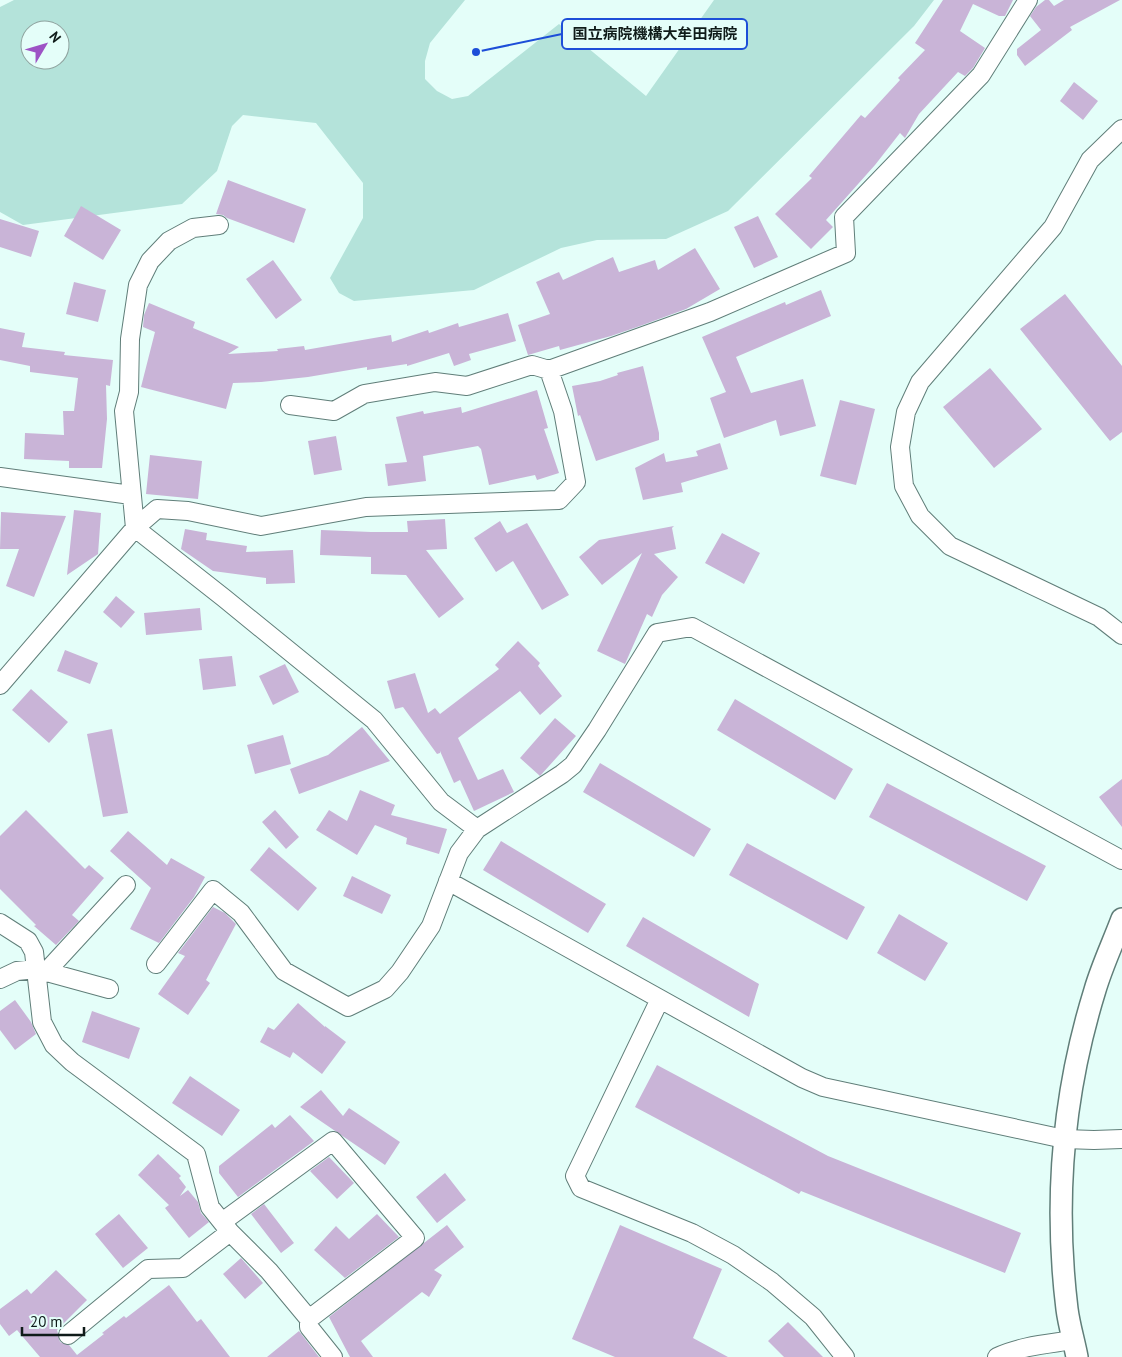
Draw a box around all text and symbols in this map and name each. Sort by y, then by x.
callout: 国立病院機構大牟田病院 [562,19,747,49]
north arrow [20,20,70,70]
text: 国立病院機構大牟田病院 [572,24,738,43]
text: N [45,28,65,46]
scale bar [22,1304,85,1336]
text: 20 m [30,1312,63,1331]

